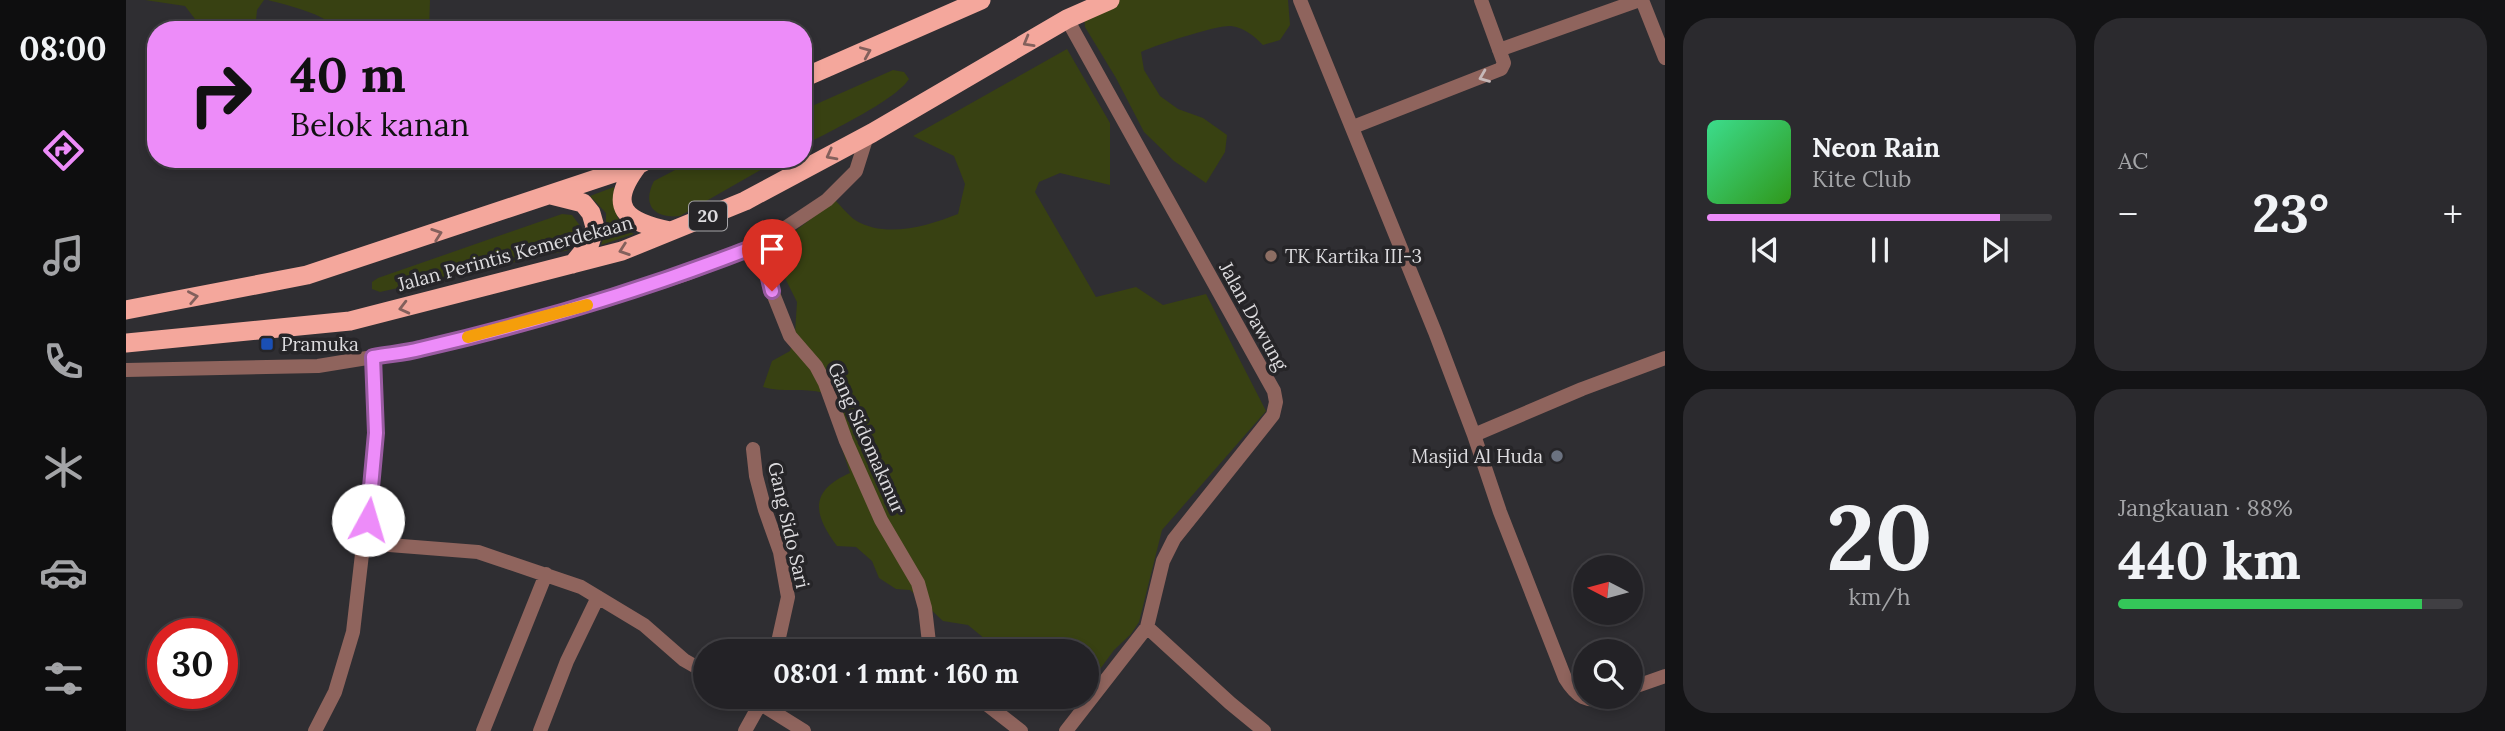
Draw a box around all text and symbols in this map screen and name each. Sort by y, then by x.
text: 08:00 [19,28,107,69]
one-way arrow [1022,34,1035,47]
text: 40 m [290,43,406,105]
one-way arrow [859,46,871,60]
icon: right [175,49,266,140]
one-way arrow [1479,68,1491,82]
text: Belok kanan [290,104,469,145]
icon: directions [39,126,88,175]
text: Neon Rain [1812,131,1940,164]
text: AC [2118,146,2148,175]
one-way arrow [825,147,838,161]
text: Kite Club [1812,164,1911,193]
text: 23° [2252,180,2329,246]
text: − [2118,190,2138,238]
text: + [2443,190,2463,238]
road number: 20 [689,202,727,230]
street label: Jalan Perintis Kemerdekaan [394,210,635,296]
pin [742,219,802,291]
one-way arrow [430,228,442,242]
icon: arrive [753,230,791,268]
icon: music [39,231,88,280]
icon: previous [1746,231,1784,269]
icon: pause [1861,231,1899,269]
icon: next [1976,231,2014,269]
one-way arrow [618,242,631,256]
place label: TK Kartika III-3 [1285,244,1422,268]
marker: TK Kartika III-3 [1263,248,1279,264]
street label: Jalan Dawung [1214,257,1294,375]
one-way arrow [187,290,199,305]
one-way arrow [398,299,410,314]
place label: Pramuka [281,332,359,356]
marker: Pramuka [259,336,275,352]
icon: phone [39,337,88,386]
street label: Gang Sidomakmur [823,359,911,518]
icon: climate [39,443,88,492]
place label: Masjid Al Huda [1411,444,1543,468]
marker: Masjid Al Huda [1549,448,1565,464]
street label: Gang Sido Sari [763,459,815,591]
text: 20 [1826,478,1933,595]
position arrow [331,483,405,557]
text: Jangkauan · 88% [2118,493,2293,522]
text: 440 km [2118,527,2301,593]
icon: car [39,548,88,597]
north arrow [1573,555,1643,625]
map controls [1573,555,1643,709]
text: km/h [1848,582,1911,611]
speed limit sign: 30 [147,618,238,709]
button: search [1573,639,1643,709]
icon: filters [39,654,88,703]
text: 08:01 · 1 mnt · 160 m [773,657,1019,690]

